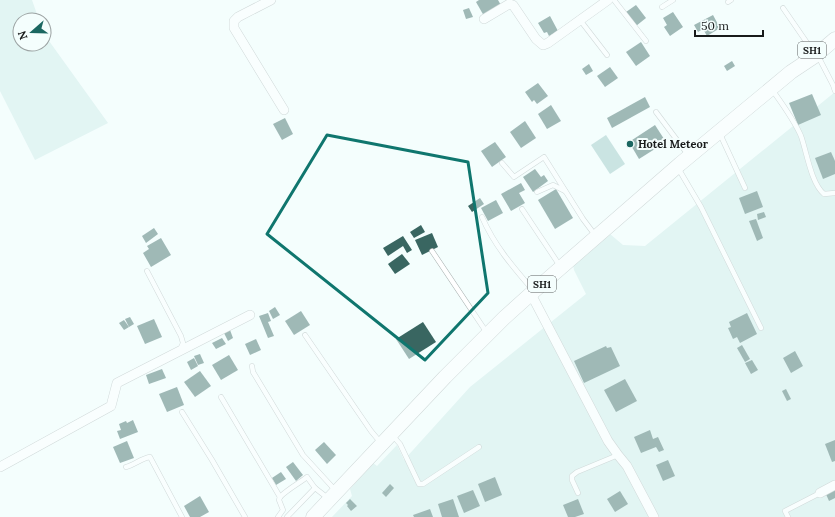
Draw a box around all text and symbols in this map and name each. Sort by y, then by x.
north arrow [12,12,52,52]
scale bar [695,12,763,38]
text: 50 m [701,18,729,33]
text: N [14,29,31,42]
road number: SH1 [798,42,826,58]
place label: Hotel Meteor [638,137,709,151]
marker: Hotel Meteor [625,139,635,149]
road number: SH1 [528,276,556,292]

